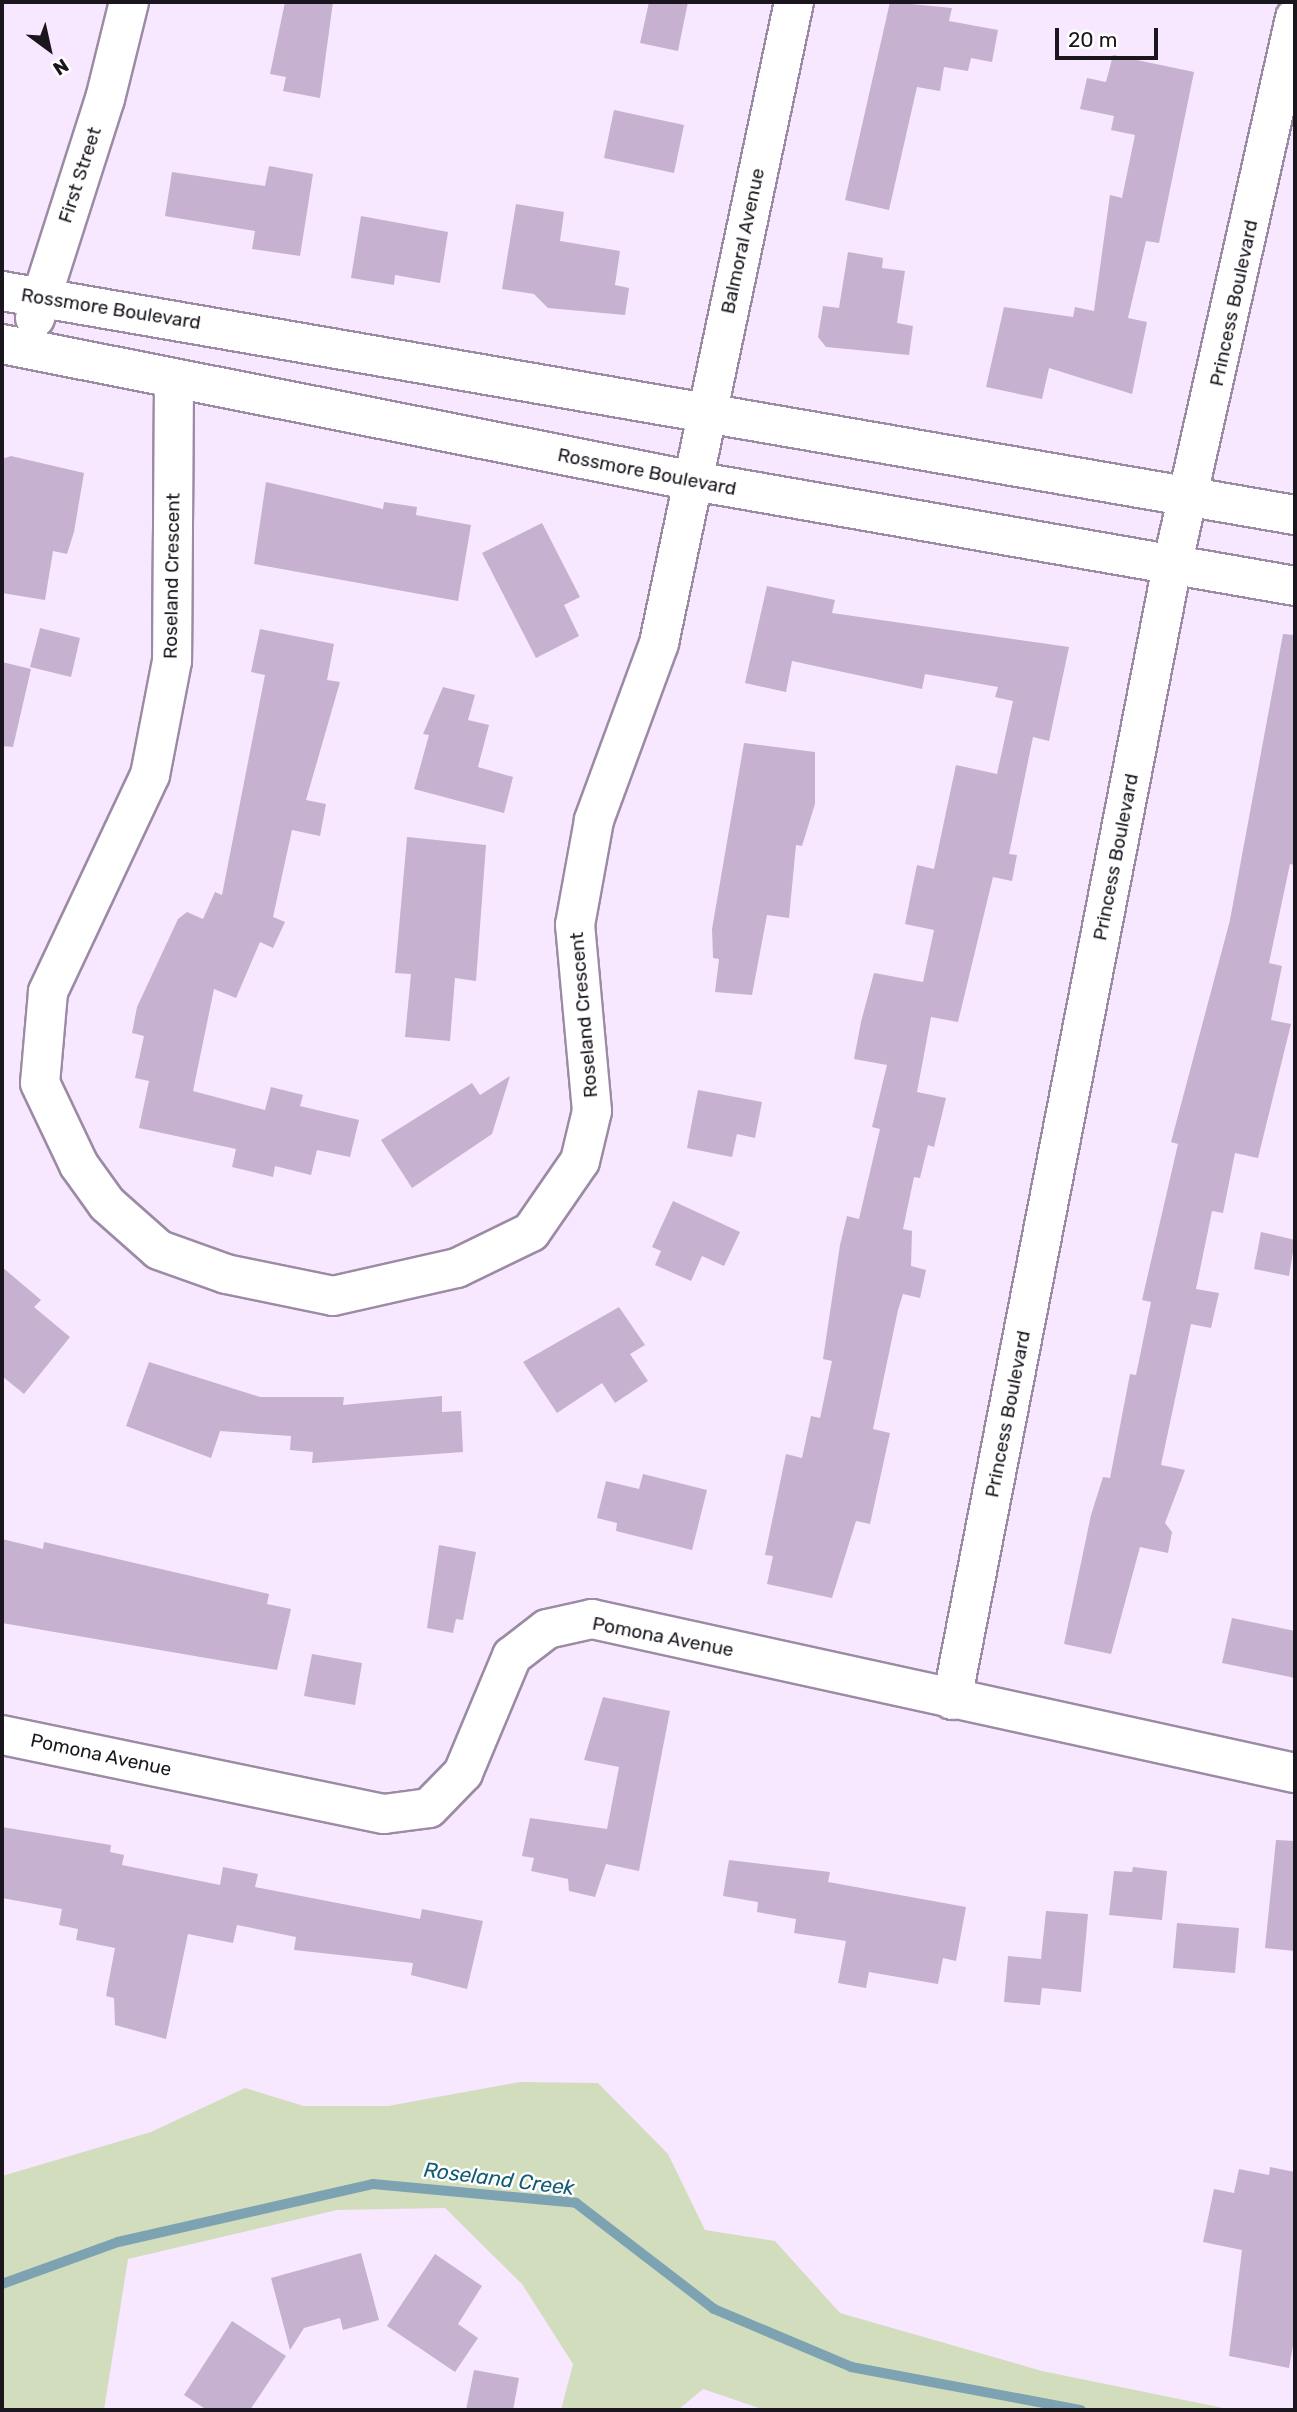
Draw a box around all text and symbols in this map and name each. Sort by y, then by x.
north arrow [14,14,84,84]
scale bar [1059,14,1162,58]
text: 20 m [1068,27,1117,52]
text: N [49,54,73,80]
street label: First Street [54,124,106,226]
street label: Balmoral Avenue [716,166,770,316]
street label: Princess Boulevard [1205,218,1263,388]
street label: Rossmore Boulevard [20,284,202,334]
street label: Rossmore Boulevard [556,443,738,501]
street label: Roseland Crescent [159,493,185,659]
street label: Princess Boulevard [1089,772,1143,942]
street label: Roseland Crescent [565,931,603,1099]
street label: Princess Boulevard [981,1329,1035,1499]
street label: Pomona Avenue [590,1612,736,1662]
street label: Pomona Avenue [28,1729,174,1781]
water label: Roseland Creek [422,2157,576,2201]

